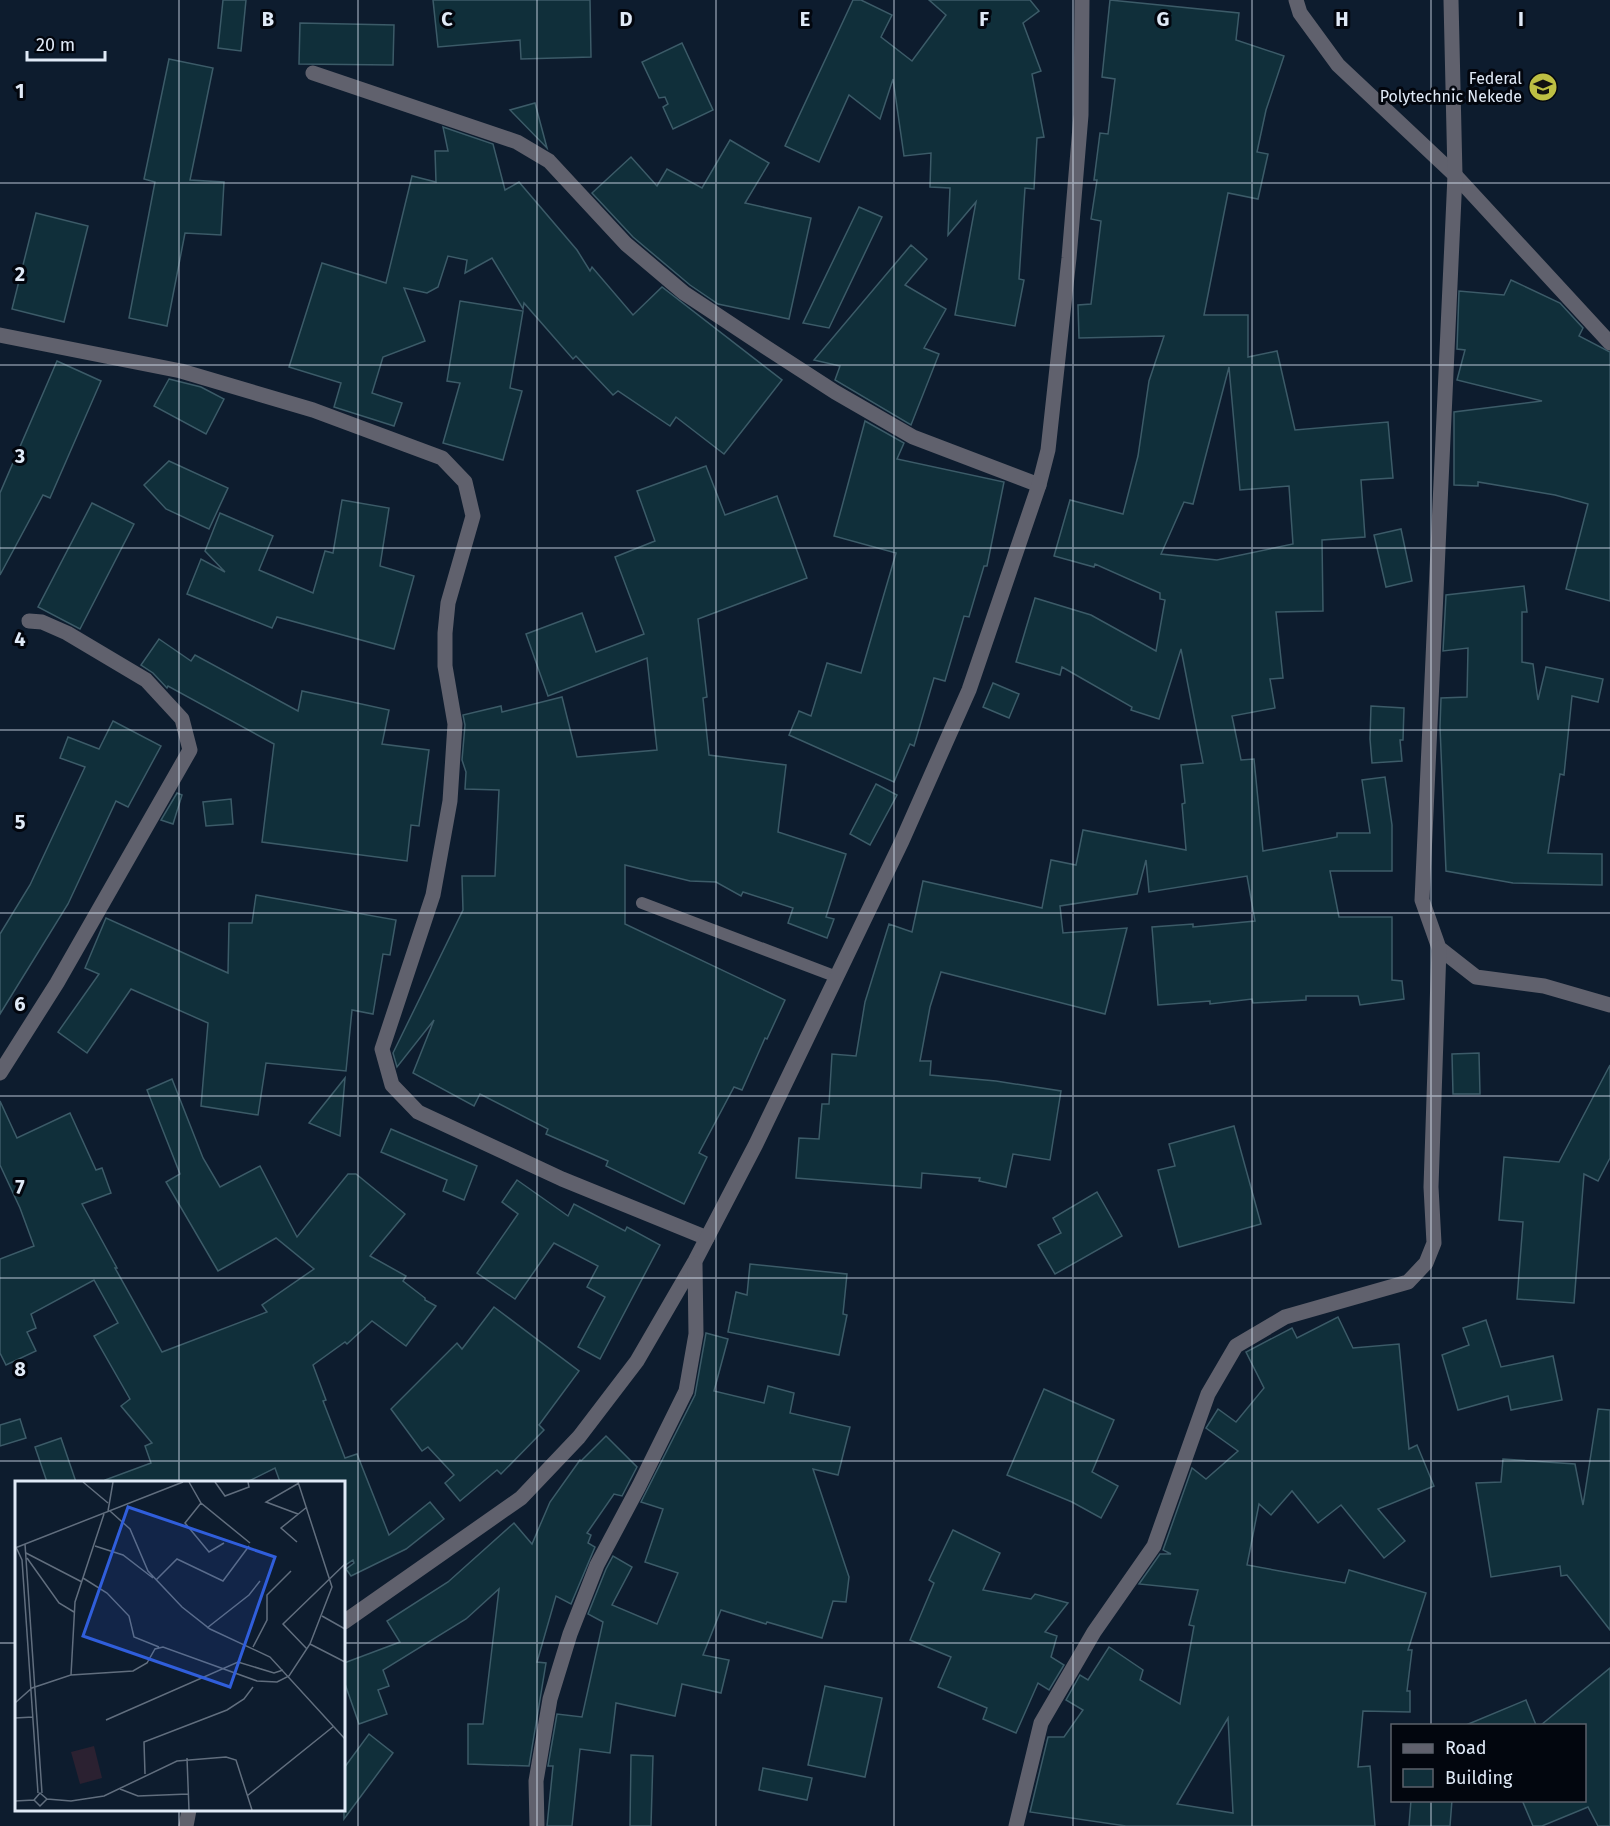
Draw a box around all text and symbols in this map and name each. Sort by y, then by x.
text: B [262,7,274,31]
text: C [441,7,453,31]
text: D [619,7,633,31]
text: E [800,7,810,31]
text: F [979,7,989,31]
text: G [1157,7,1169,31]
text: H [1335,7,1349,31]
text: I [1518,7,1524,31]
scale bar [27,24,105,62]
text: 20 m [36,34,75,56]
place label: Federal Polytechnic Nekede [1380,69,1522,106]
school or university icon: Federal Polytechnic Nekede [1527,71,1559,103]
text: 1 [15,79,25,103]
text: 2 [15,262,25,286]
text: 3 [14,444,25,468]
text: 4 [14,627,26,651]
text: 5 [15,810,26,834]
text: 6 [14,992,26,1016]
text: 7 [15,1175,25,1199]
text: 8 [14,1357,26,1381]
inset map [15,1481,345,1811]
legend [1391,1724,1586,1802]
text: Road [1445,1737,1487,1759]
text: Building [1445,1767,1513,1789]

